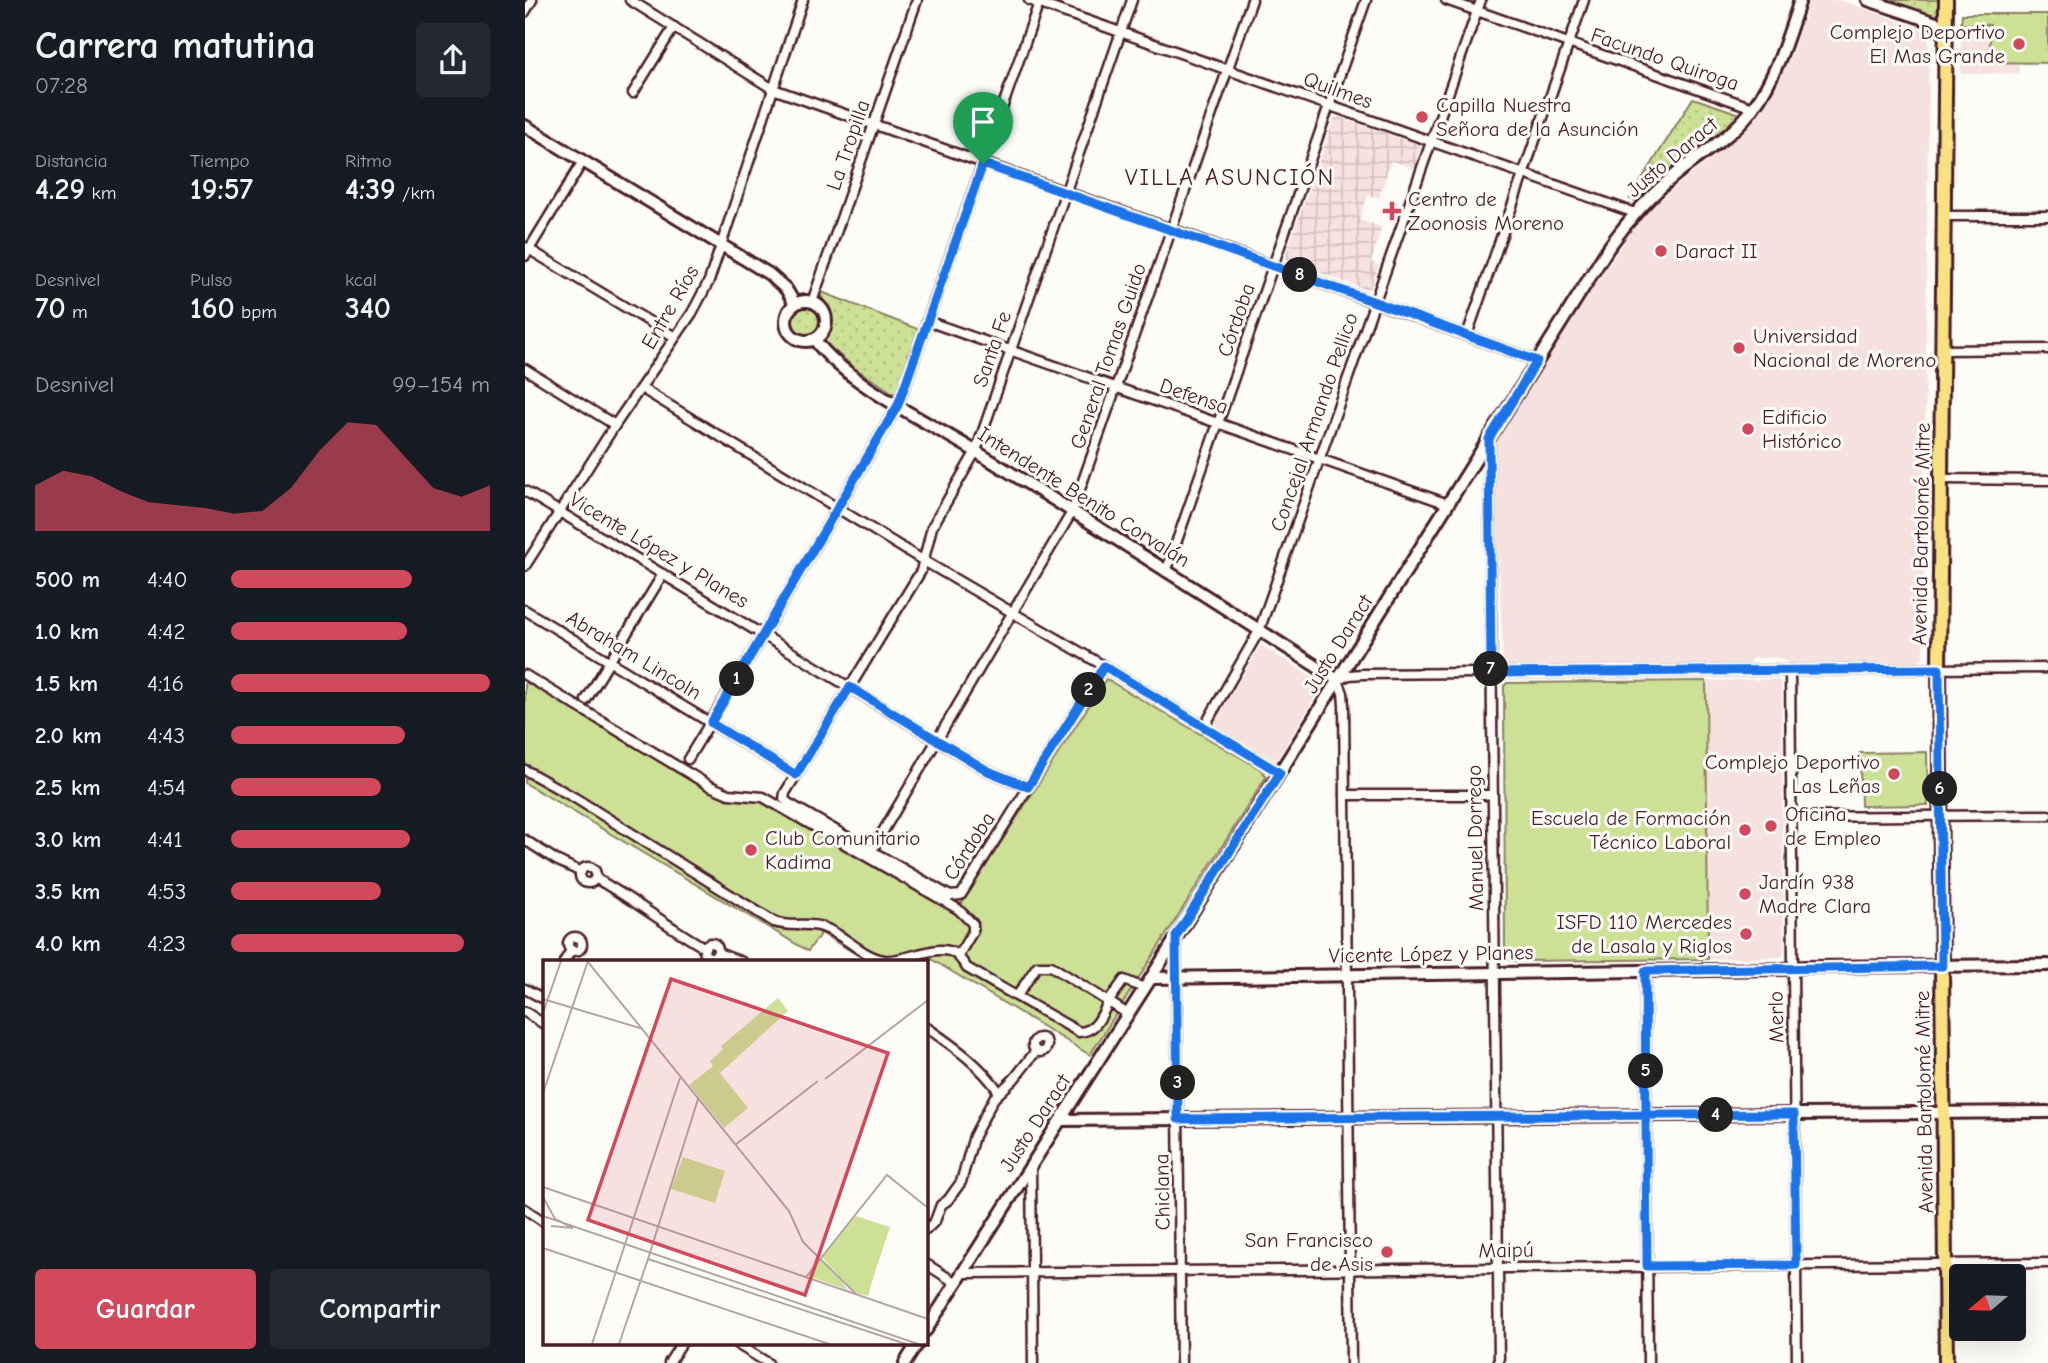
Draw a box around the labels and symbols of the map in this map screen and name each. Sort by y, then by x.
place label: Complejo Deportivo El Mas Grande [1830,20,2005,68]
street label: Facundo Quiroga [1588,22,1742,96]
marker: Complejo Deportivo El Mas Grande [2011,36,2027,52]
street label: Quilmes [1300,66,1376,114]
pin [953,92,1013,164]
place label: Capilla Nuestra Señora de la Asunción [1436,93,1639,141]
street label: La Tropilla [821,97,875,193]
marker: Capilla Nuestra Señora de la Asunción [1414,109,1430,125]
street label: Justo Daract [1622,111,1723,202]
district label: VILLA ASUNCIÓN [1125,163,1335,191]
place label: Centro de Zoonosis Moreno [1408,187,1564,235]
marker: Centro de Zoonosis Moreno [1382,201,1402,221]
place label: Daract II [1675,239,1757,263]
marker: Daract II [1653,243,1669,259]
pin: 8 [1283,258,1317,292]
street label: General Tomas Guido [1065,260,1151,452]
street label: Entre Ríos [636,261,704,353]
street label: Córdoba [1212,280,1260,360]
street label: Santa Fe [968,308,1016,390]
street label: Concejal Armando Pellico [1265,309,1363,535]
place label: Universidad Nacional de Moreno [1753,324,1936,372]
marker: Universidad Nacional de Moreno [1731,340,1747,356]
street label: Defensa [1157,373,1231,419]
place label: Edificio Histórico [1762,405,1842,453]
marker: Edificio Histórico [1740,421,1756,437]
street label: Intendente Benito Corvalán [973,422,1195,572]
street label: Avenida Bartolomé Mitre [1907,423,1935,645]
street label: Vicente López y Planes [565,487,753,613]
street label: Justo Daract [1298,590,1378,698]
street label: Abraham Lincoln [562,605,706,705]
pin: 7 [1473,652,1509,686]
pin: 1 [719,662,755,696]
pin: 2 [1071,672,1107,708]
place label: Complejo Deportivo Las Leñas [1705,750,1880,798]
street label: Manuel Dorrego [1462,765,1488,911]
marker: Complejo Deportivo Las Leñas [1886,766,1902,782]
pin: 6 [1923,772,1957,806]
place label: Oficina de Empleo [1785,802,1881,850]
place label: Escuela de Formación Técnico Laboral [1531,806,1731,854]
street label: Córdoba [938,808,1000,884]
marker: Oficina de Empleo [1763,818,1779,834]
marker: Escuela de Formación Técnico Laboral [1737,822,1753,838]
place label: Club Comunitario Kadima [765,826,920,874]
marker: Club Comunitario Kadima [743,842,759,858]
place label: Jardín 938 Madre Clara [1759,870,1871,918]
marker: Jardín 938 Madre Clara [1737,886,1753,902]
place label: ISFD 110 Mercedes de Lasala y Riglos [1557,910,1732,958]
marker: ISFD 110 Mercedes de Lasala y Riglos [1738,926,1754,942]
street label: Vicente López y Planes [1328,940,1534,968]
inset map [543,960,927,1346]
street label: Merlo [1764,991,1788,1043]
street label: Avenida Bartolomé Mitre [1910,991,1938,1213]
pin: 5 [1629,1054,1663,1088]
pin: 3 [1161,1066,1195,1100]
street label: Justo Daract [995,1069,1076,1176]
pin: 4 [1699,1098,1733,1132]
street label: Chiclana [1149,1153,1175,1231]
place label: San Francisco de Asis [1245,1228,1373,1276]
street label: Maipú [1478,1238,1534,1262]
marker: San Francisco de Asis [1379,1244,1395,1260]
north arrow [1949,1264,2027,1340]

